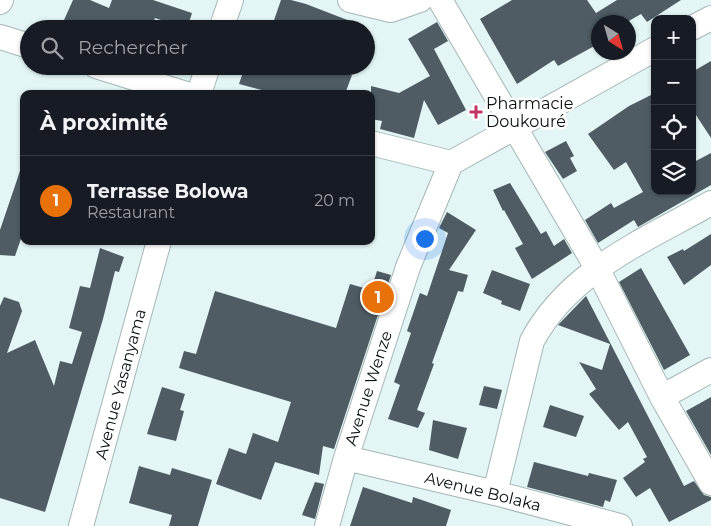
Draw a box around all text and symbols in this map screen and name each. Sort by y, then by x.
north arrow [591,15,636,60]
map controls [651,15,696,195]
button: + [651,15,696,60]
search box [20,20,375,75]
icon: search [38,34,66,62]
text: Rechercher [78,36,188,59]
button: − [651,60,696,105]
place label: Pharmacie Doukouré [486,94,573,131]
button: locate [651,105,696,150]
marker: Pharmacie Doukouré [470,106,482,118]
text: À proximité [40,110,168,135]
button: layers [651,150,696,195]
text: Terrasse Bolowa [87,180,249,203]
text: 1 [53,191,59,210]
text: 20 m [314,191,355,210]
text: Restaurant [87,203,175,222]
your location [412,226,438,252]
pin: 1 [362,278,394,316]
street label: Avenue Yasanyama [91,307,150,462]
street label: Avenue Wenze [341,328,396,448]
street label: Avenue Bolaka [423,468,543,515]

